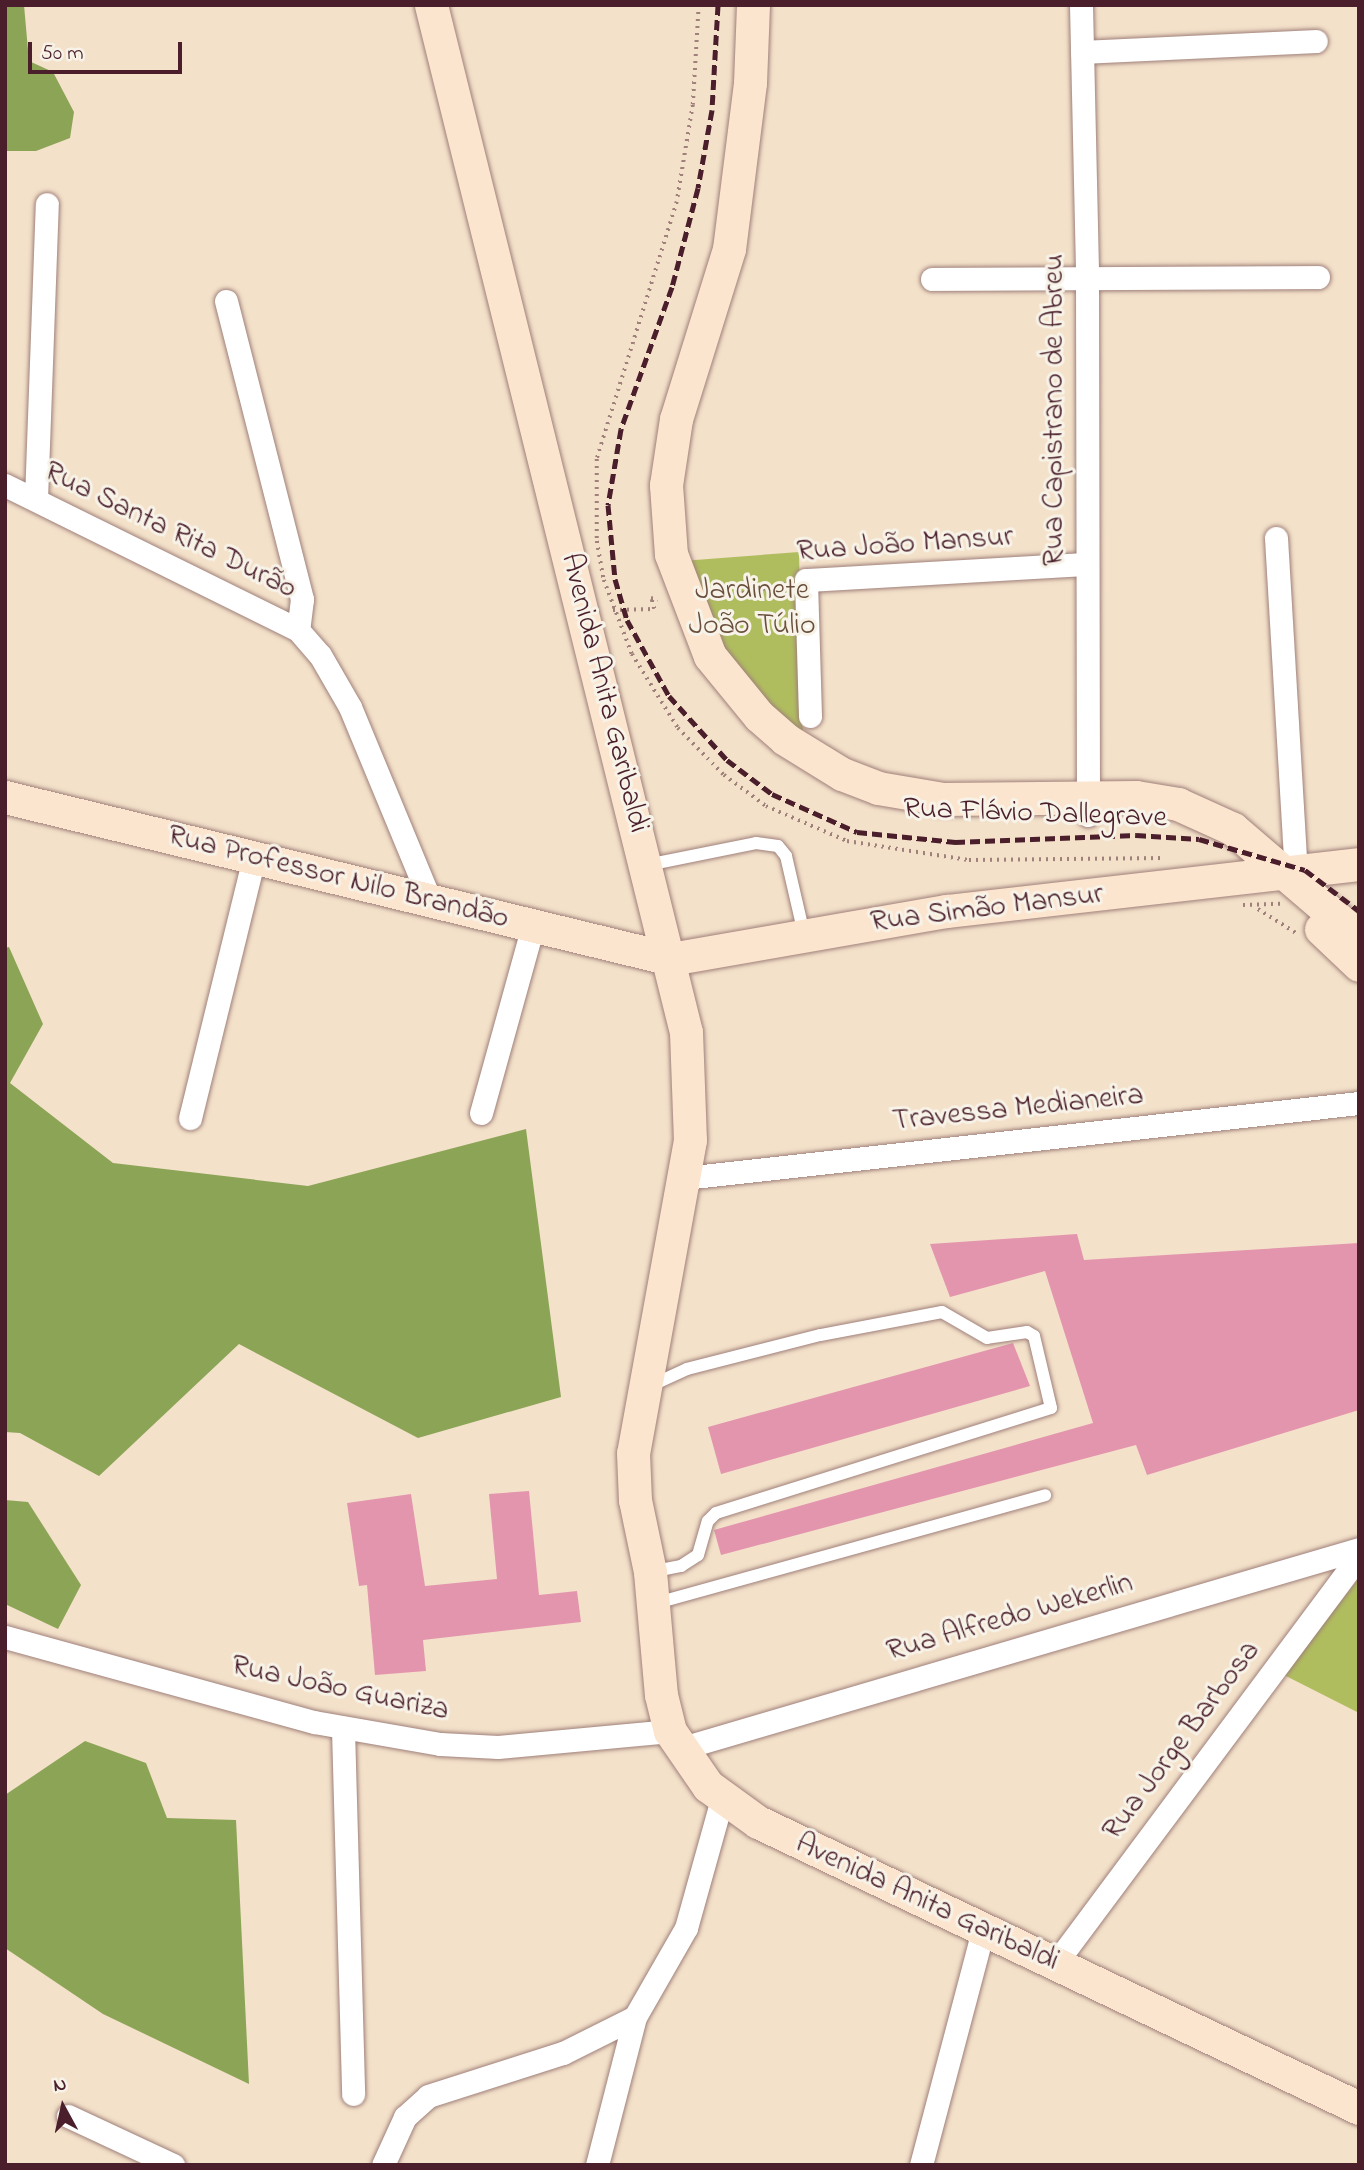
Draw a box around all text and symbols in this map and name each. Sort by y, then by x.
scale bar [32,28,186,72]
text: 50 m [41,39,84,69]
street label: Rua Capistrano de Abreu [1037,254,1073,566]
street label: Rua Santa Rita Durão [38,454,302,608]
street label: Rua João Mansur [796,519,1014,571]
street label: Avenida Anita Garibaldi [552,550,656,836]
park label: Jardinete João Túlio [688,573,816,644]
street label: Rua Flávio Dallegrave [903,791,1167,837]
street label: Rua Professor Nilo Brandão [164,818,512,938]
street label: Rua Simão Mansur [868,877,1106,941]
street label: Travessa Medianeira [891,1078,1145,1140]
street label: Rua Alfredo Wekerlin [883,1566,1137,1670]
street label: Rua Jorge Barbosa [1095,1634,1269,1848]
street label: Rua João Guariza [228,1648,452,1730]
street label: Avenida Anita Garibaldi [789,1826,1065,1980]
text: N [52,2071,68,2100]
north arrow [28,2072,98,2142]

